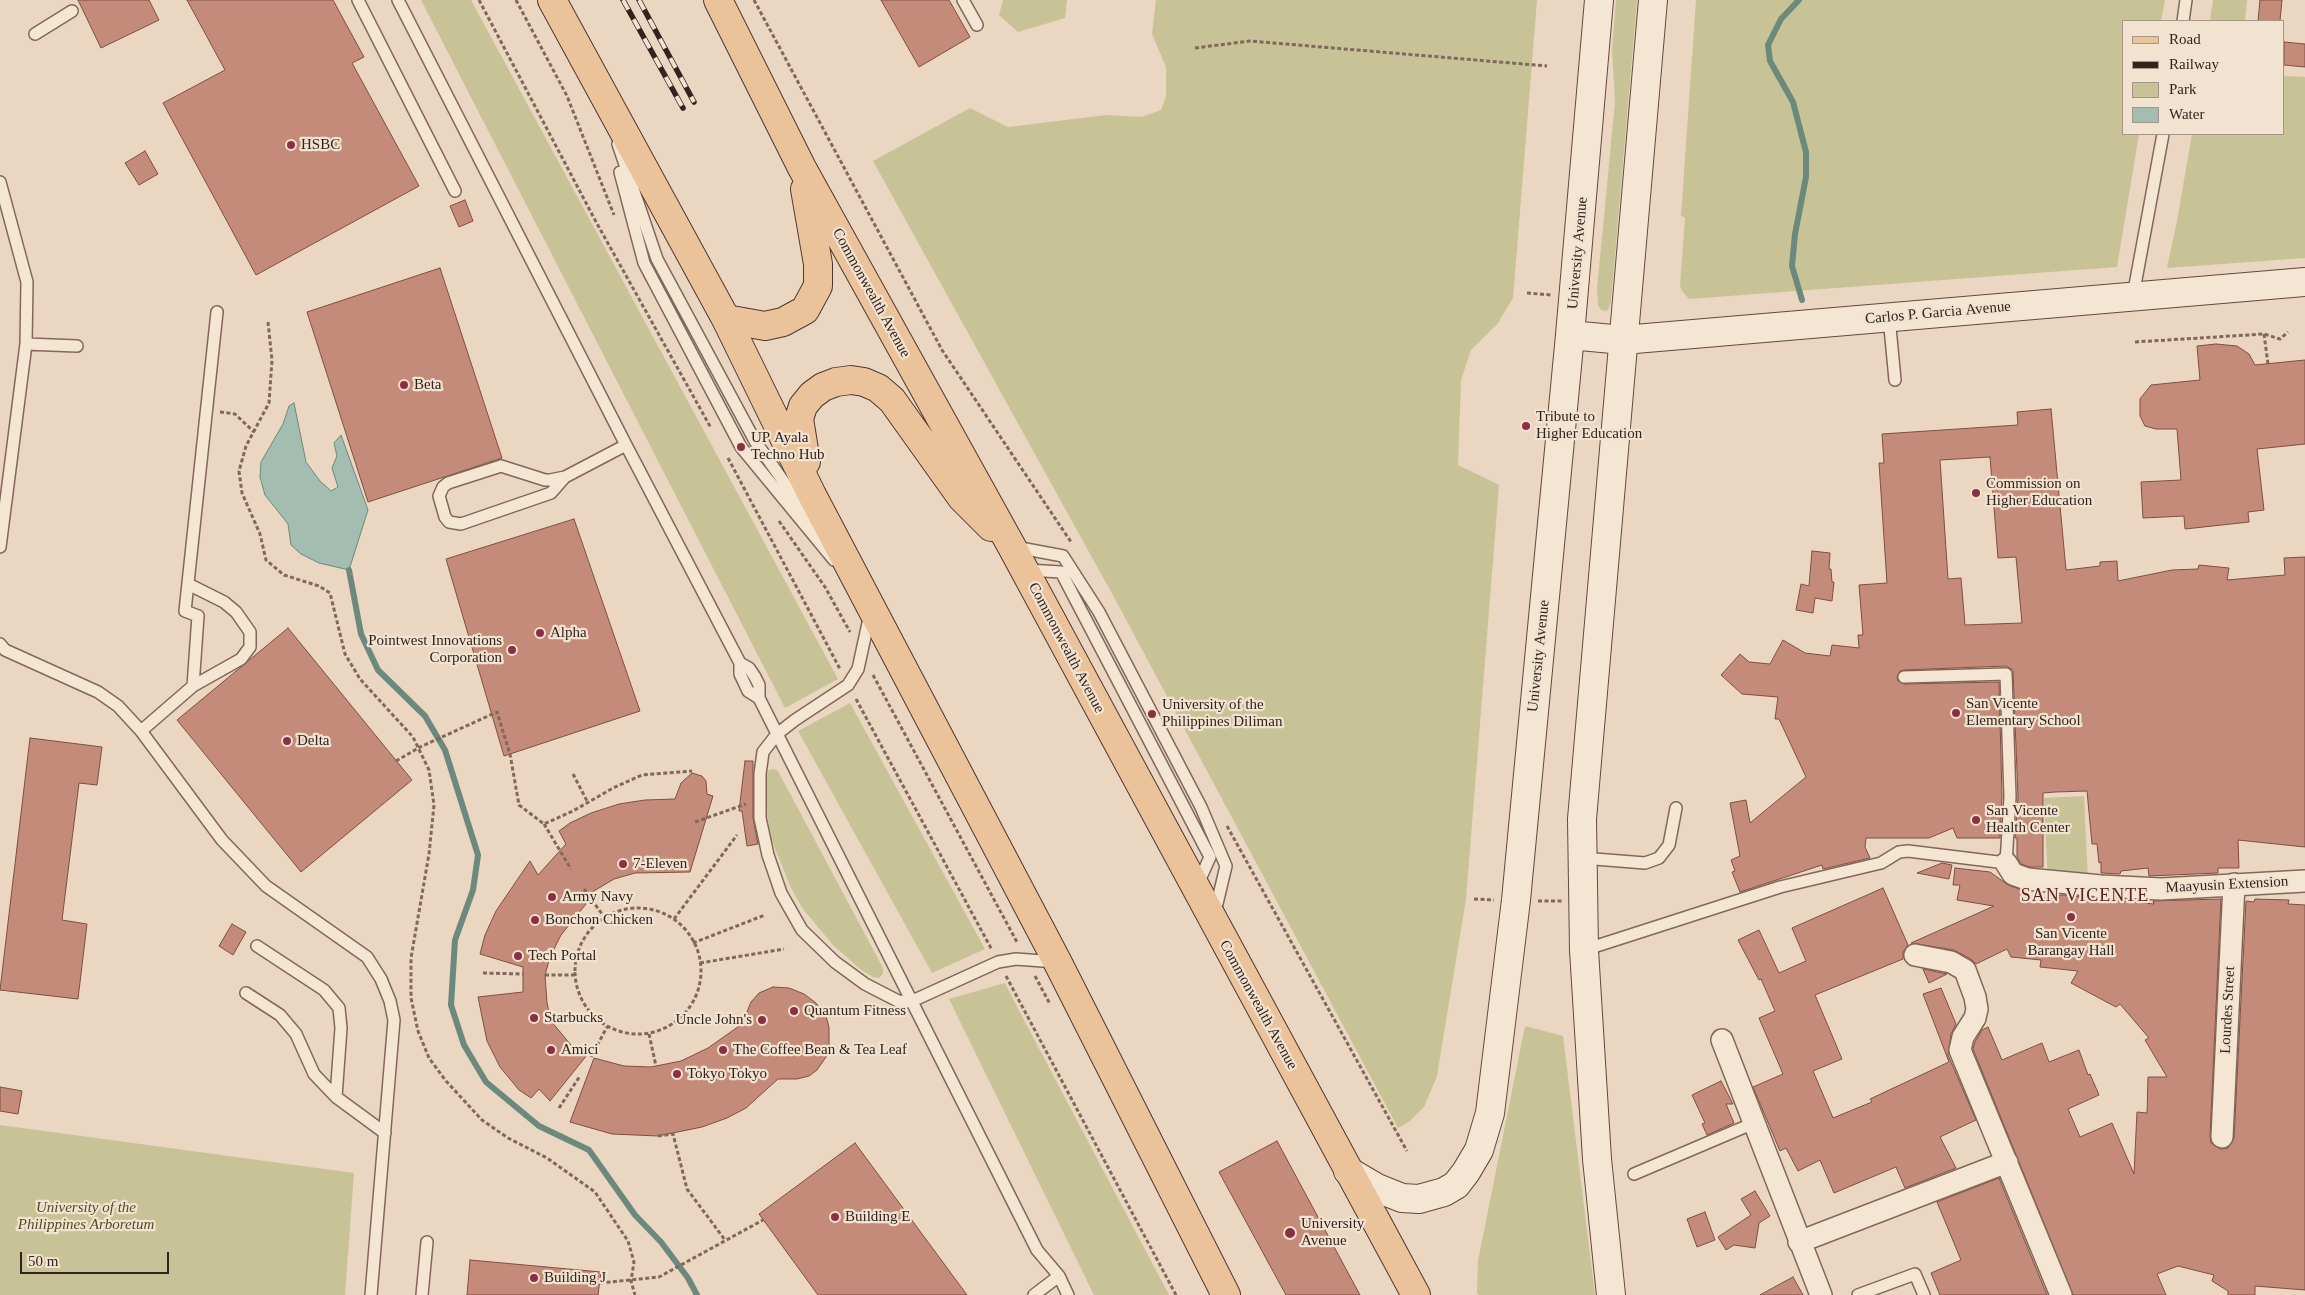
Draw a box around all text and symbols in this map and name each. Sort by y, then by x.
legend [2122,20,2285,135]
text: Road [2169,31,2201,47]
text: Railway [2169,56,2219,72]
text: Park [2169,81,2197,97]
text: Water [2169,106,2204,122]
place label: HSBC [301,136,340,154]
marker: HSBC [285,139,297,151]
street label: University Avenue [1564,196,1592,310]
street label: Commonwealth Avenue [828,225,914,361]
street label: Carlos P. Garcia Avenue [1864,298,2012,328]
place label: Beta [414,376,441,394]
marker: Beta [398,379,410,391]
place label: Tribute to Higher Education [1536,408,1642,443]
marker: Tribute to Higher Education [1520,420,1532,432]
place label: UP Ayala Techno Hub [751,429,825,464]
marker: UP Ayala Techno Hub [735,441,747,453]
place label: Commission on Higher Education [1986,475,2092,510]
marker: Commission on Higher Education [1970,487,1982,499]
street label: Commonwealth Avenue [1024,580,1108,716]
street label: University Avenue [1524,599,1554,713]
place label: Alpha [550,624,587,642]
marker: Alpha [534,627,546,639]
place label: Pointwest Innovations Corporation [368,632,502,667]
marker: Pointwest Innovations Corporation [506,644,518,656]
place label: San Vicente Elementary School [1966,695,2081,730]
place label: University of the Philippines Diliman [1162,696,1282,731]
marker: San Vicente Elementary School [1950,707,1962,719]
marker: University of the Philippines Diliman [1146,708,1158,720]
place label: Delta [297,732,329,750]
marker: Delta [281,735,293,747]
place label: San Vicente Health Center [1986,802,2070,837]
marker: San Vicente Health Center [1970,814,1982,826]
place label: 7-Eleven [633,855,687,873]
marker: 7-Eleven [617,858,629,870]
street label: Maayusin Extension [2165,873,2289,897]
district label: SAN VICENTE [2019,885,2151,907]
place label: Army Navy [562,888,633,906]
marker: Army Navy [546,891,558,903]
place label: Bonchon Chicken [545,911,653,929]
marker: San Vicente Barangay Hall [2065,911,2077,923]
marker: Bonchon Chicken [529,914,541,926]
place label: San Vicente Barangay Hall [2027,925,2115,960]
street label: Commonwealth Avenue [1215,937,1301,1073]
place label: Tech Portal [528,947,597,965]
marker: Tech Portal [512,950,524,962]
street label: Lourdes Street [2217,966,2239,1054]
place label: Quantum Fitness [804,1002,906,1020]
marker: Quantum Fitness [788,1005,800,1017]
place label: Starbucks [544,1009,603,1027]
place label: Uncle John's [676,1011,752,1029]
marker: Starbucks [528,1012,540,1024]
marker: Uncle John's [756,1014,768,1026]
place label: Amici [561,1041,598,1059]
place label: The Coffee Bean & Tea Leaf [733,1041,907,1059]
marker: Amici [545,1044,557,1056]
marker: The Coffee Bean & Tea Leaf [717,1044,729,1056]
place label: Tokyo Tokyo [687,1065,767,1083]
marker: Tokyo Tokyo [671,1068,683,1080]
park label: University of the Philippines Arboretum [18,1199,154,1234]
place label: Building E [845,1208,910,1226]
marker: Building E [829,1211,841,1223]
place label: University Avenue [1301,1215,1364,1250]
marker: University Avenue [1283,1226,1297,1240]
scale bar [22,1242,171,1274]
text: 50 m [28,1253,58,1269]
place label: Building J [544,1269,606,1287]
marker: Building J [528,1272,540,1284]

